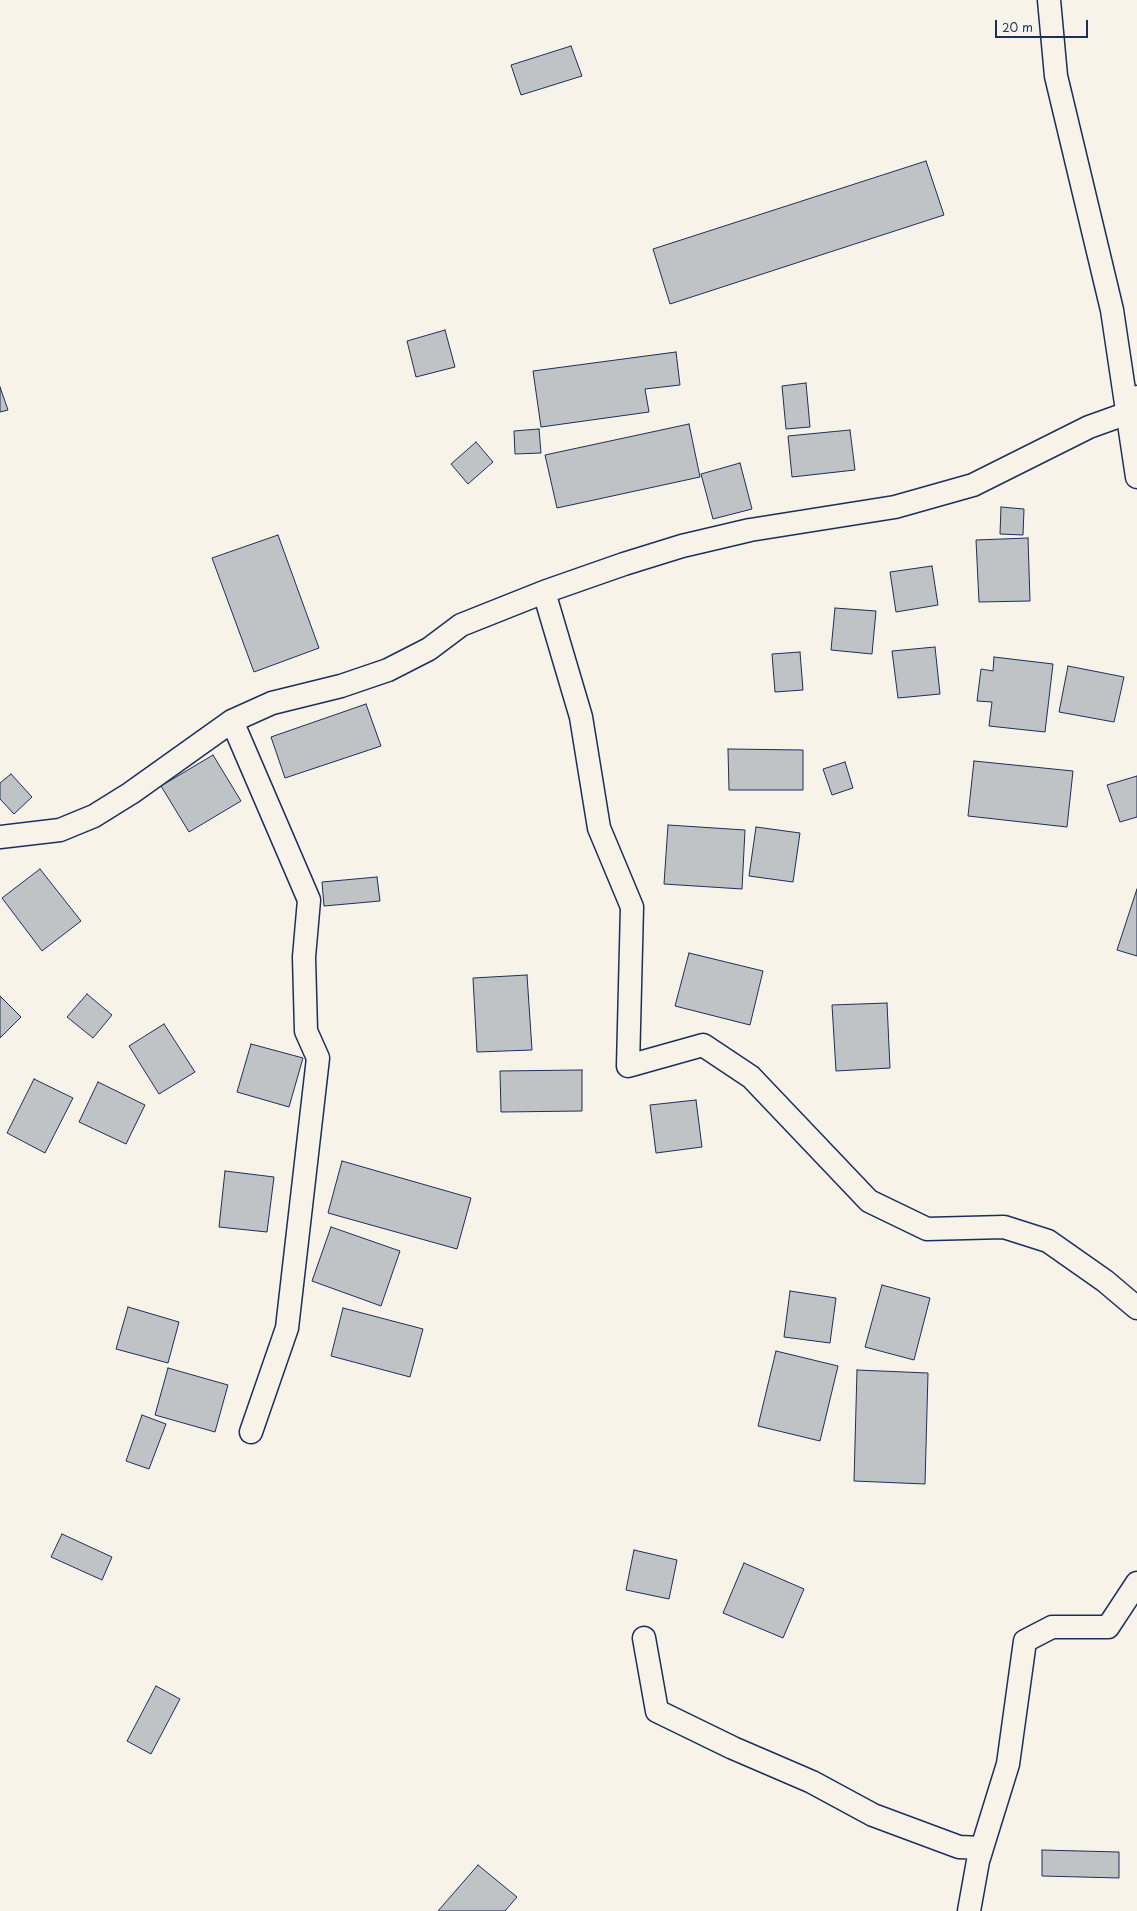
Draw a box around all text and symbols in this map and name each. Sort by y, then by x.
scale bar [997,12,1090,38]
text: 20 m [1002,18,1033,36]

